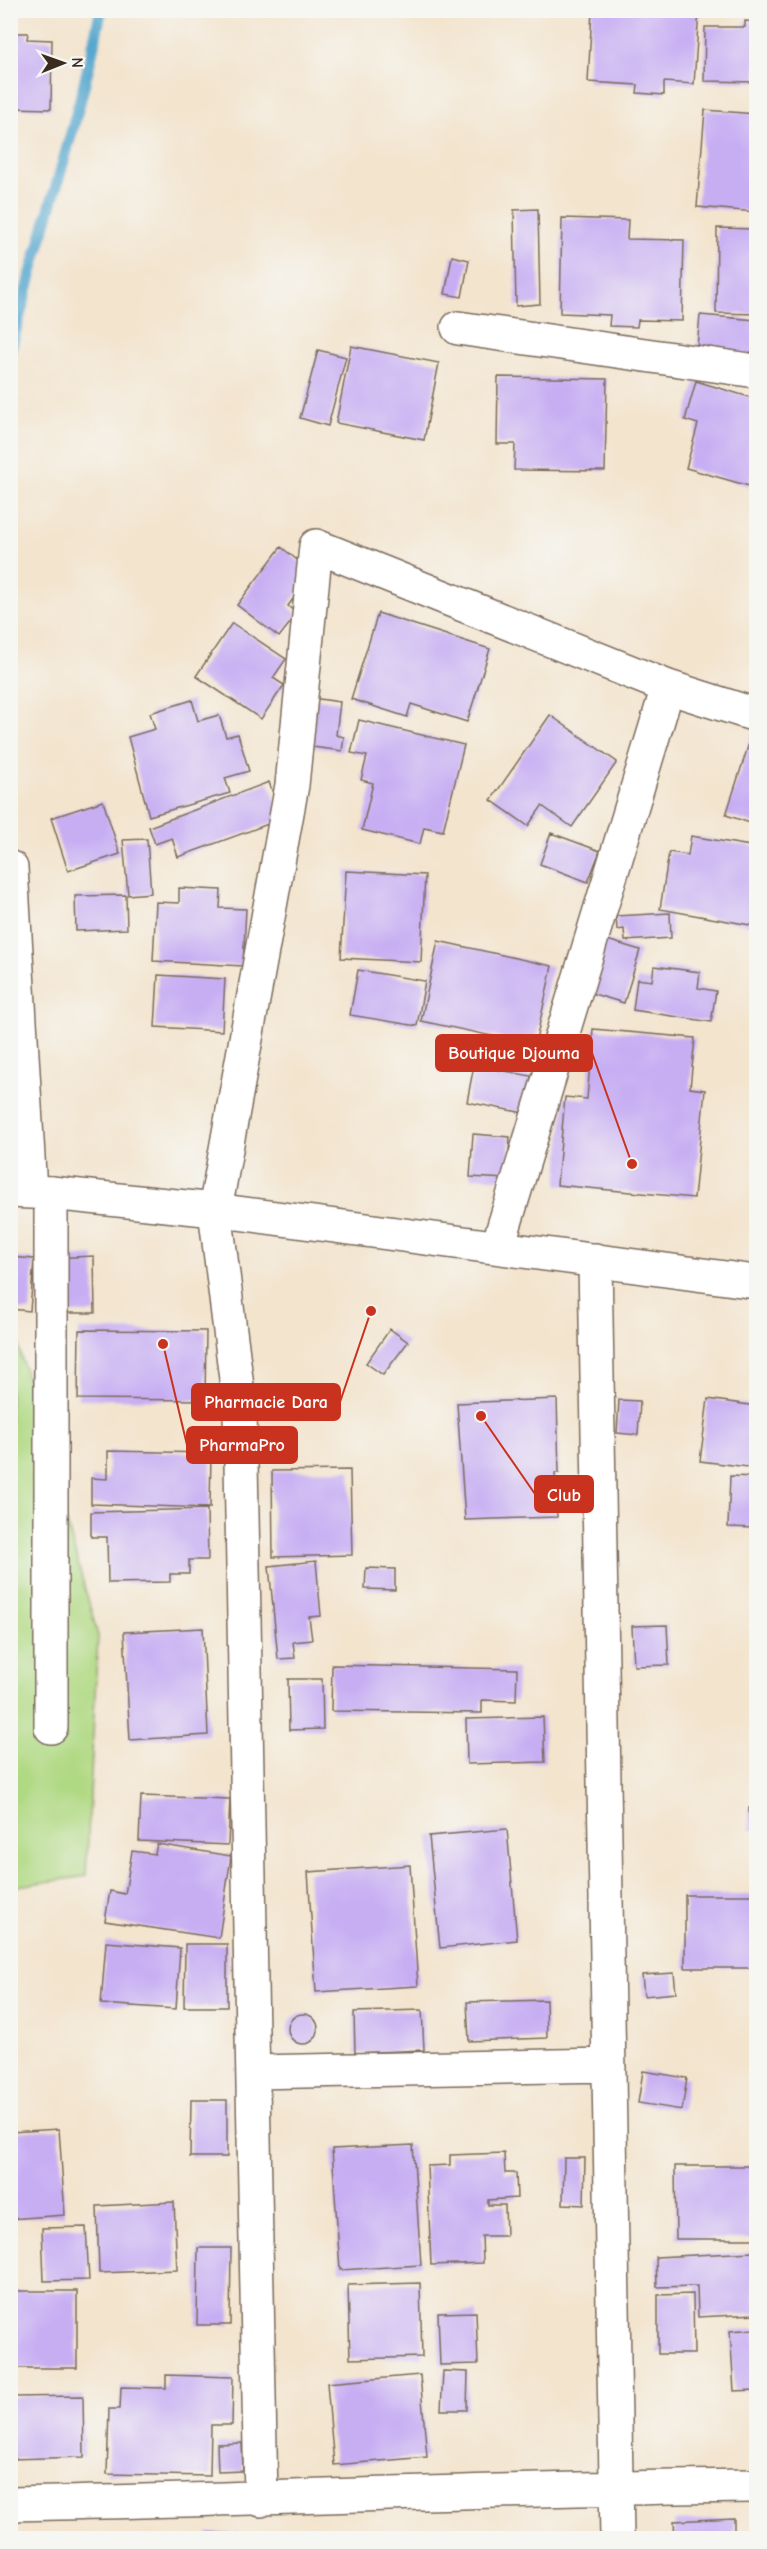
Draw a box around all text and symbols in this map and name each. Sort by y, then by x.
north arrow [33,33,93,93]
text: N [68,57,86,68]
callout: Boutique Djouma [436,1035,592,1071]
text: Boutique Djouma [448,1043,580,1064]
callout: Pharmacie Dara [192,1384,340,1420]
text: Pharmacie Dara [204,1392,328,1413]
callout: PharmaPro [187,1427,297,1463]
text: PharmaPro [199,1435,285,1456]
callout: Club [535,1476,593,1512]
text: Club [547,1485,581,1506]

